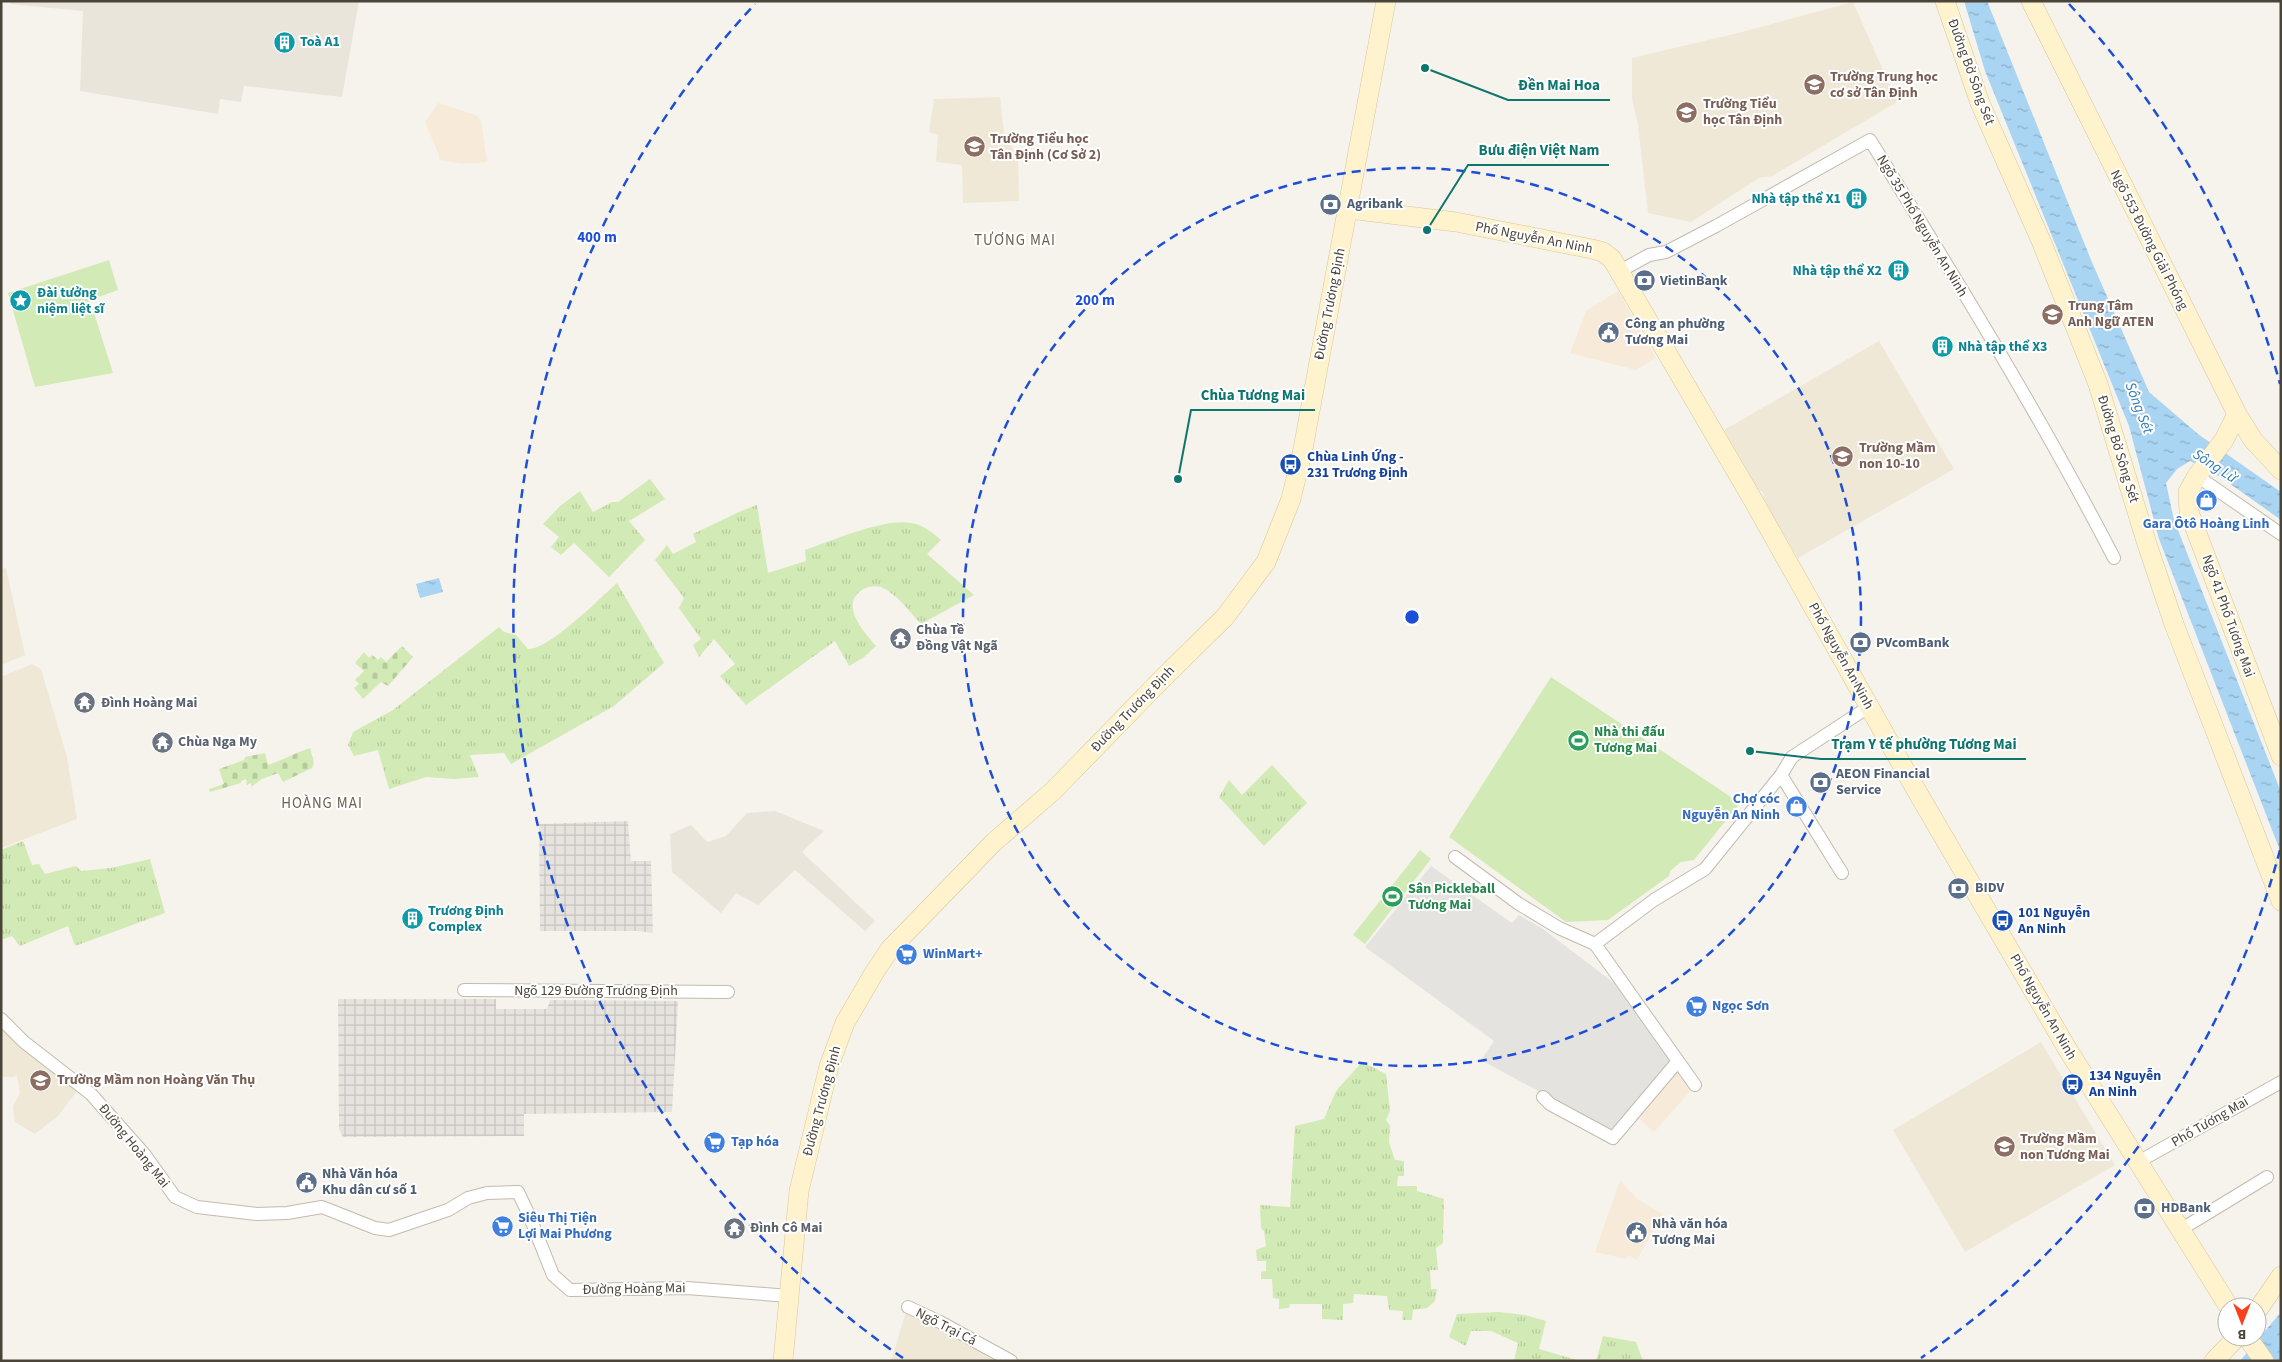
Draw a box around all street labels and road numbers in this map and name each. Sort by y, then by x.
street label: Đường Bờ Sông Sét [1942,16,2000,128]
street label: Ngõ 35 Phố Nguyễn An Ninh [1872,151,1972,301]
street label: Ngõ 553 Đường Giải Phóng [2105,166,2193,314]
street label: Phố Nguyễn An Ninh [1473,217,1595,259]
street label: Đường Trương Định [1309,246,1351,362]
street label: Đường Bờ Sông Sét [2092,393,2144,506]
street label: Ngõ 41 Phố Tương Mai [2197,552,2259,680]
street label: Phố Nguyễn An Ninh [1803,599,1879,713]
street label: Đường Trương Định [1086,661,1180,757]
street label: Phố Nguyễn An Ninh [2004,950,2082,1064]
street label: Ngõ 129 Đường Trương Định [514,981,678,1001]
street label: Đường Trương Định [798,1044,846,1158]
street label: Phố Tương Mai [2168,1092,2252,1152]
street label: Đường Hoàng Mai [94,1100,174,1192]
street label: Đường Hoàng Mai [582,1278,686,1300]
street label: Ngõ Trại Cá [912,1303,980,1351]

